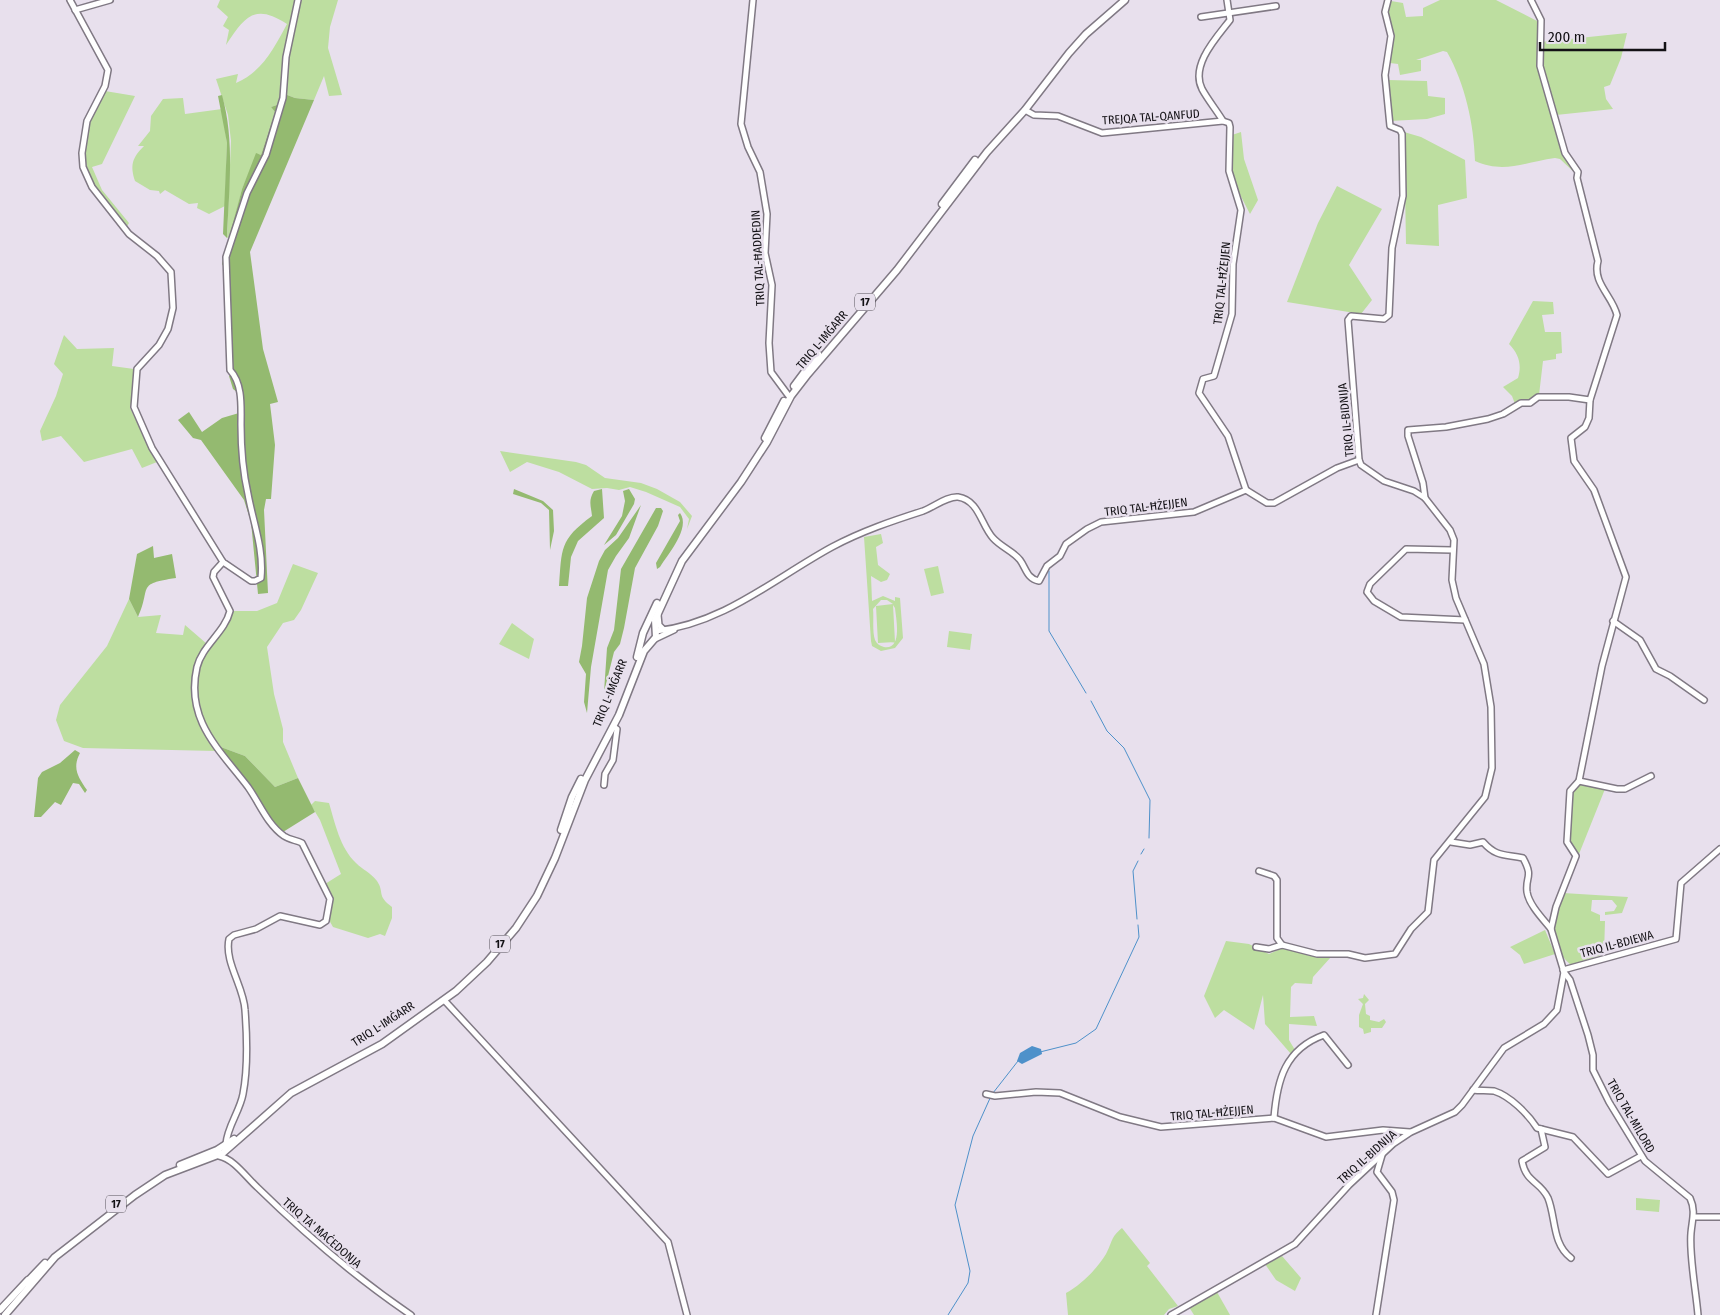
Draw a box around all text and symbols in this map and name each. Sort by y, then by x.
scale bar [1540,20,1665,52]
text: 200 m [1548,28,1585,46]
street label: TREJQA TAL-QANFUD [1102,107,1200,127]
street label: TRIQ TAL-ĦADDEDIN [748,210,768,306]
street label: TRIQ TAL-ĦŻEJJEN [1210,241,1233,325]
road number: 17 [855,294,875,310]
street label: TRIQ L-IMĠARR [793,307,851,372]
street label: TRIQ IL-BIDNIJA [1335,382,1357,458]
street label: TRIQ TAL-ĦŻEJJEN [1104,494,1188,519]
street label: TRIQ L-IMĠARR [589,656,630,729]
street label: TRIQ IL-BDIEWA [1579,927,1656,960]
road number: 17 [490,936,510,952]
street label: TRIQ L-IMĠARR [348,997,417,1049]
street label: TRIQ TAL-MILORD [1604,1077,1658,1155]
street label: TRIQ TAL-ĦŻEJJEN [1170,1101,1254,1124]
street label: TRIQ IL-BIDNIJA [1335,1127,1400,1187]
street label: TRIQ TA' MAĊEDONJA [280,1194,365,1271]
road number: 17 [106,1196,126,1212]

